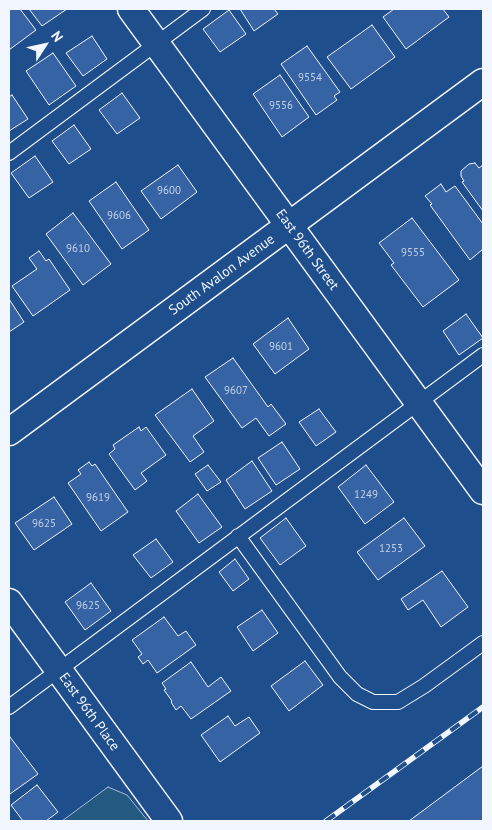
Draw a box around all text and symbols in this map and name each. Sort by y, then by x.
north arrow [20,20,70,70]
text: N [47,27,67,45]
house number: 9554 [298,71,322,85]
house number: 9556 [269,99,293,113]
house number: 9600 [157,184,181,198]
street label: East 96th Street [272,206,342,294]
house number: 9606 [107,209,131,223]
street label: South Avalon Avenue [166,231,278,319]
house number: 9610 [66,242,90,256]
house number: 9555 [401,246,425,260]
house number: 9601 [269,340,293,354]
house number: 9607 [224,384,248,398]
house number: 1249 [354,488,378,502]
house number: 9619 [86,491,110,505]
house number: 9625 [32,517,56,531]
house number: 1253 [379,542,403,556]
house number: 9625 [76,599,100,613]
street label: East 96th Place [55,670,123,754]

